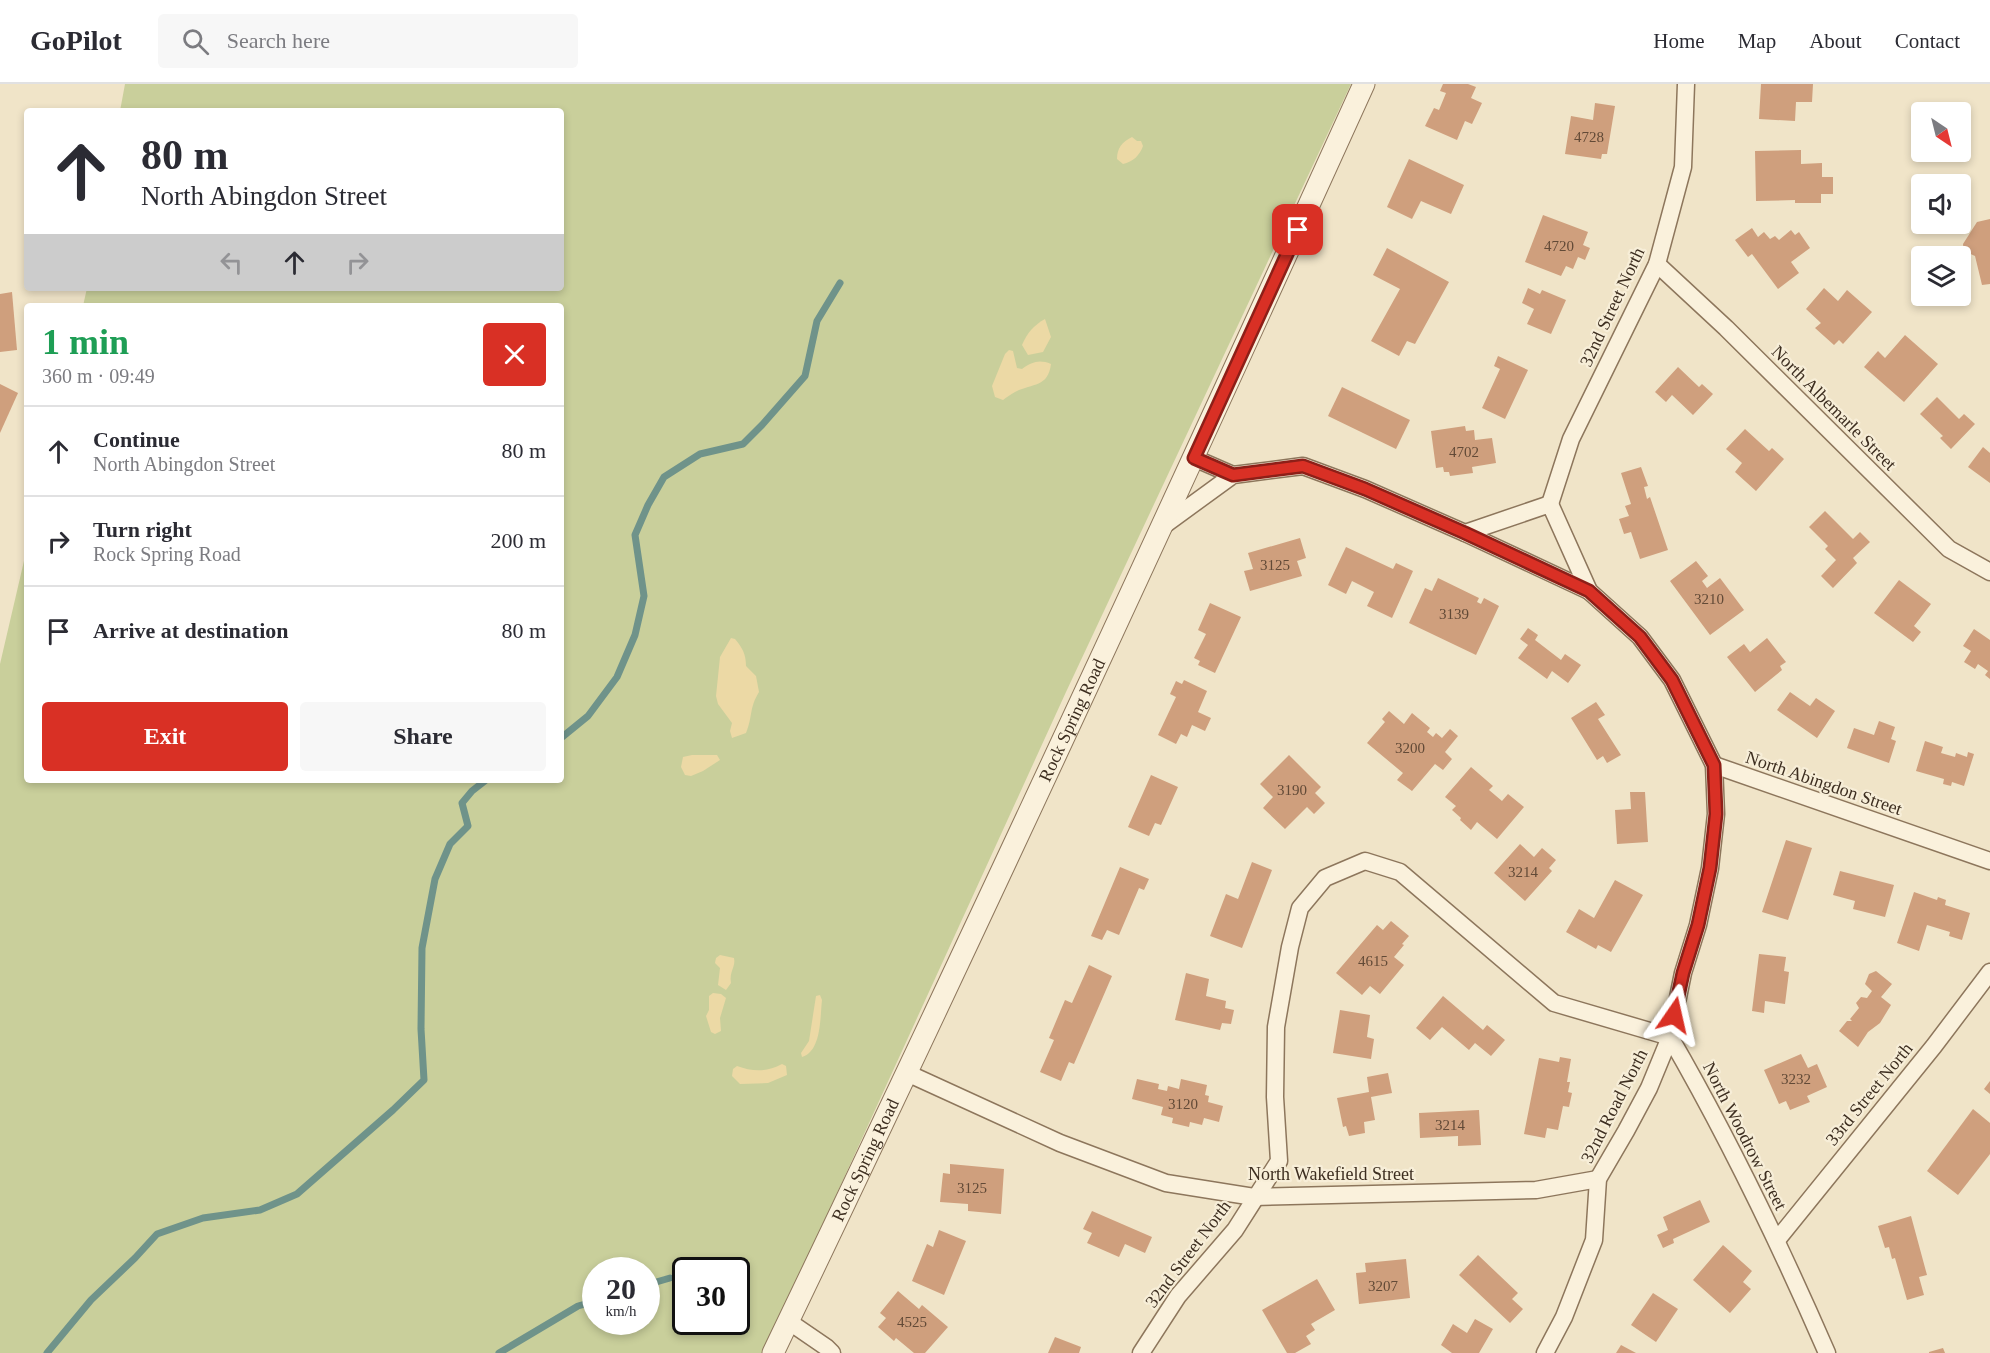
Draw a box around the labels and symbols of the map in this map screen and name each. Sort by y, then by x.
north arrow [1911,102,1971,162]
house number: 4728 [1574,129,1604,145]
pin [1272,204,1323,255]
house number: 4720 [1544,238,1574,254]
street label: 32nd Street North [1576,244,1648,370]
street label: North Albemarle Street [1768,342,1900,474]
house number: 4702 [1449,444,1479,460]
house number: 3125 [1260,557,1290,573]
house number: 3210 [1694,591,1724,607]
house number: 3139 [1439,606,1469,622]
street label: Rock Spring Road [1035,656,1109,785]
house number: 3200 [1395,740,1425,756]
street label: North Abingdon Street [1743,747,1905,819]
house number: 3190 [1277,782,1307,798]
house number: 3214 [1508,864,1539,880]
house number: 4615 [1358,953,1388,969]
position arrow [1642,983,1706,1047]
street label: 33rd Street North [1822,1039,1916,1149]
street label: 32nd Road North [1577,1046,1651,1166]
street label: North Woodrow Street [1699,1059,1791,1213]
house number: 3232 [1781,1071,1811,1087]
street label: Rock Spring Road [828,1096,903,1224]
house number: 3120 [1168,1096,1198,1112]
house number: 3214 [1435,1117,1466,1133]
street label: North Wakefield Street [1248,1164,1414,1184]
house number: 3125 [957,1180,987,1196]
street label: 32nd Street North [1141,1196,1235,1312]
speed limit sign: 30 [672,1257,750,1335]
house number: 3207 [1368,1278,1399,1294]
house number: 4525 [897,1314,927,1330]

